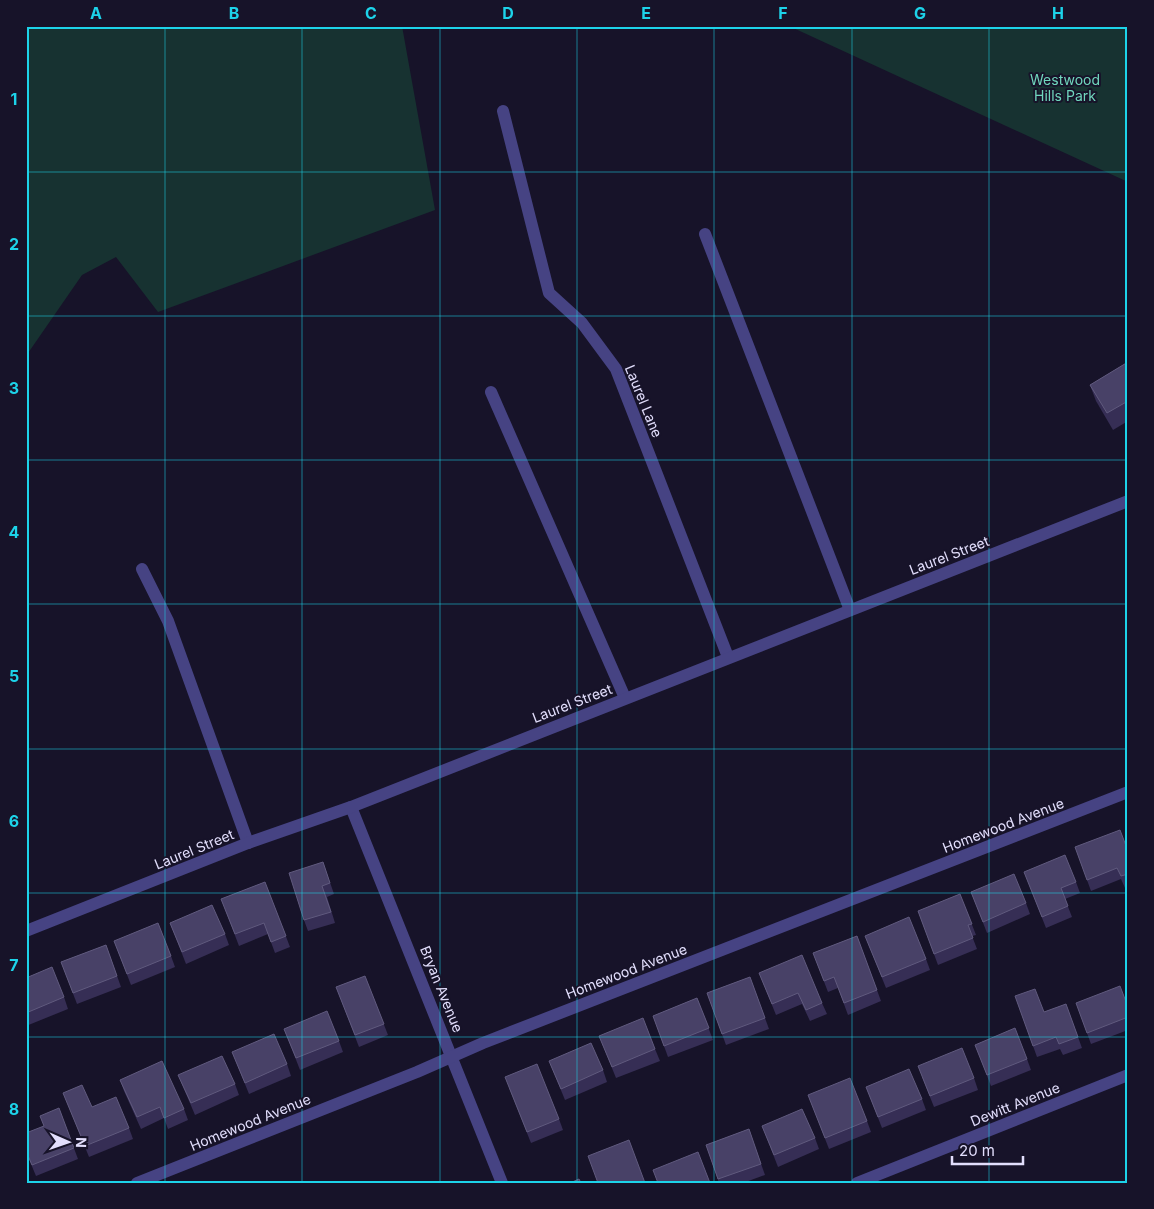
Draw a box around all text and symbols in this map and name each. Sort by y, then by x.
text: A [90,3,102,23]
text: B [229,3,239,23]
text: C [365,3,377,23]
text: D [502,3,514,23]
text: E [641,3,651,23]
text: F [778,3,788,23]
text: G [914,3,926,23]
text: H [1052,3,1064,23]
park label: Westwood Hills Park [1030,71,1100,104]
text: 1 [11,89,17,109]
text: 2 [9,234,19,254]
street label: Laurel Lane [622,362,666,440]
text: 3 [9,378,19,398]
text: 4 [9,522,20,542]
street label: Laurel Street [907,532,992,578]
text: 5 [9,666,19,686]
street label: Laurel Street [530,680,615,726]
street label: Homewood Avenue [940,794,1066,856]
text: 6 [9,811,19,831]
street label: Laurel Street [152,825,237,873]
street label: Homewood Avenue [563,940,689,1002]
street label: Bryan Avenue [417,943,467,1035]
text: 7 [9,955,19,975]
street label: Dewitt Avenue [968,1078,1062,1130]
street label: Homewood Avenue [187,1090,313,1154]
text: 8 [9,1099,19,1119]
north arrow [42,1116,92,1166]
scale bar [952,1134,1023,1166]
text: N [73,1137,90,1148]
text: 20 m [959,1141,995,1160]

